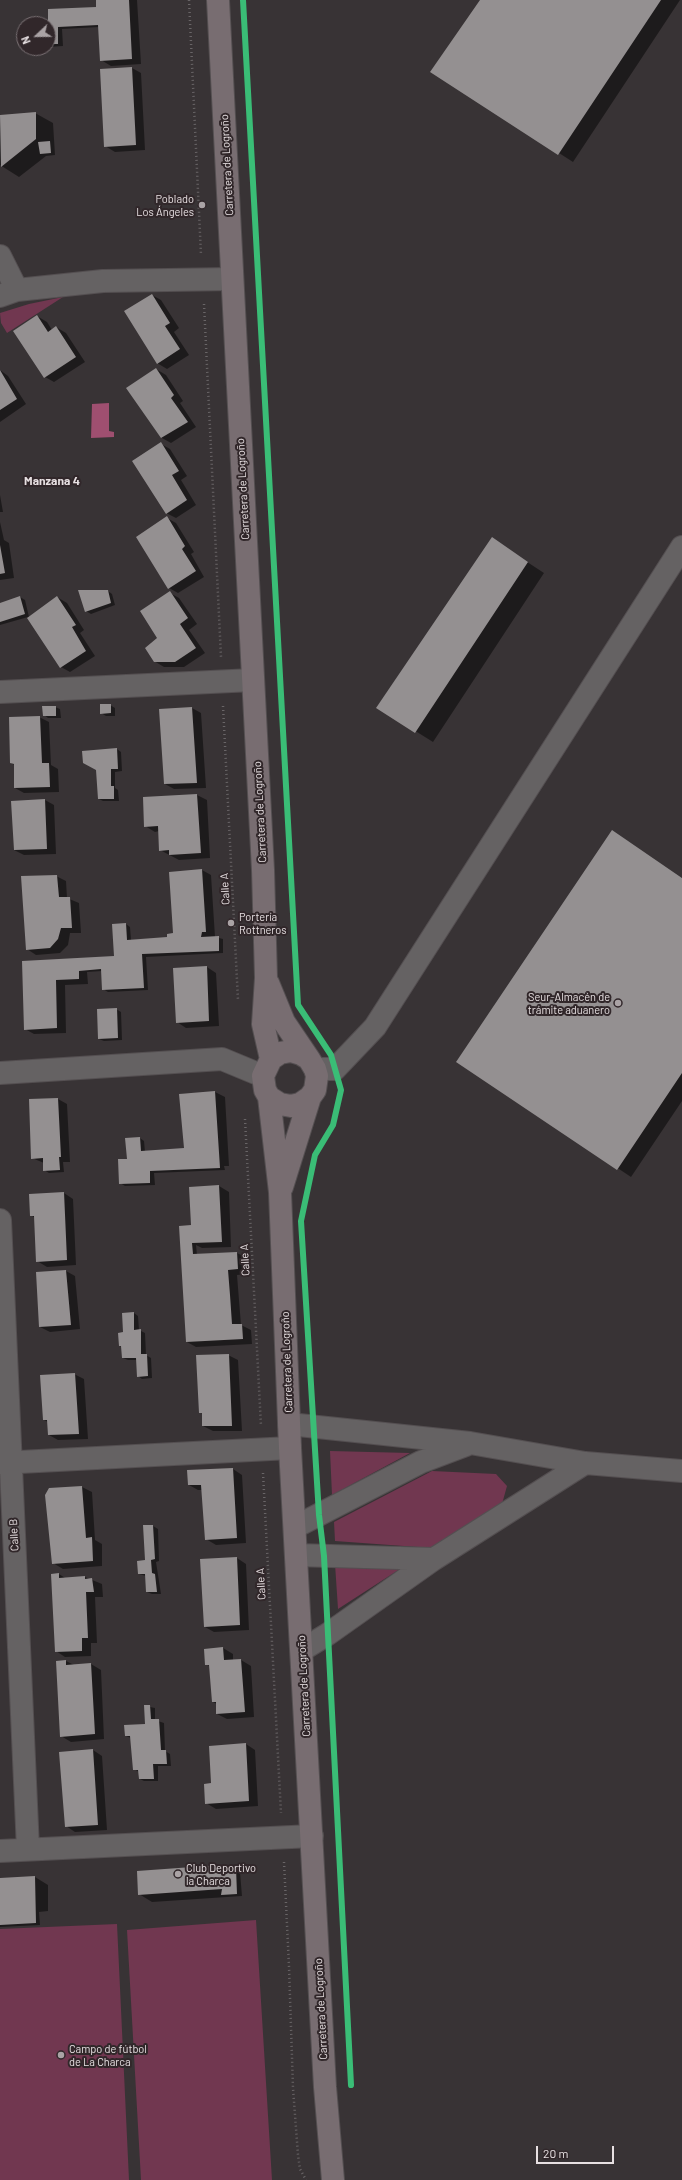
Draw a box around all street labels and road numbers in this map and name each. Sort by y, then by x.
street label: Carretera de Logroño [218,114,236,216]
street label: Carretera de Logroño [234,438,252,540]
street label: Carretera de Logroño [251,761,269,863]
street label: Calle A [218,873,232,905]
street label: Calle A [238,1244,252,1276]
street label: Carretera de Logroño [279,1311,295,1413]
street label: Calle B [7,1519,21,1551]
street label: Calle A [254,1568,268,1600]
street label: Carretera de Logroño [295,1635,313,1737]
street label: Carretera de Logroño [312,1958,330,2060]

